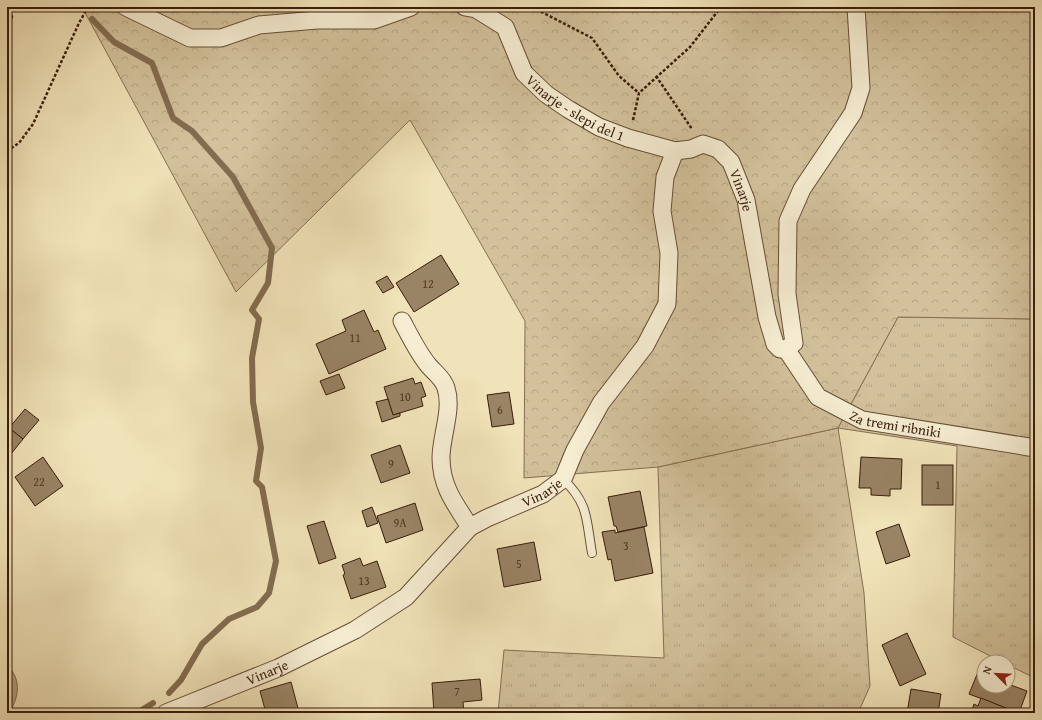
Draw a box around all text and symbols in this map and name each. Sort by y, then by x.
street label: Vinarje - slepi del 1 [522,70,627,146]
street label: Vinarje [725,166,758,213]
house number: 12 [422,275,434,292]
house number: 11 [349,329,361,346]
house number: 10 [399,388,411,405]
house number: 6 [497,401,503,418]
street label: Za tremi ribniki [846,405,943,443]
house number: 9 [388,455,394,472]
house number: 22 [33,473,45,490]
street label: Vinarje [519,473,567,512]
house number: 1 [935,476,941,493]
house number: 9A [393,514,407,531]
house number: 3 [623,537,629,554]
house number: 5 [516,555,522,572]
house number: 13 [358,572,370,589]
street label: Vinarje [243,654,292,690]
north arrow [976,654,1016,694]
text: N [978,663,996,677]
house number: 7 [454,683,460,700]

